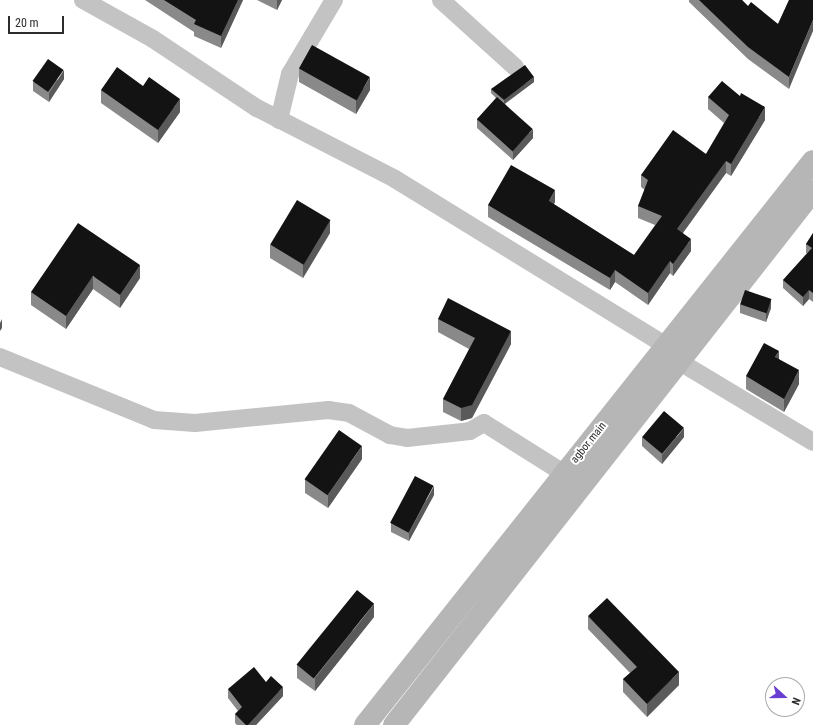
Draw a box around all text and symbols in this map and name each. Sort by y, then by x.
scale bar [10,8,66,34]
text: 20 m [15,16,39,30]
street label: agbor main [568,420,610,466]
north arrow [765,677,805,717]
text: N [788,696,803,707]

